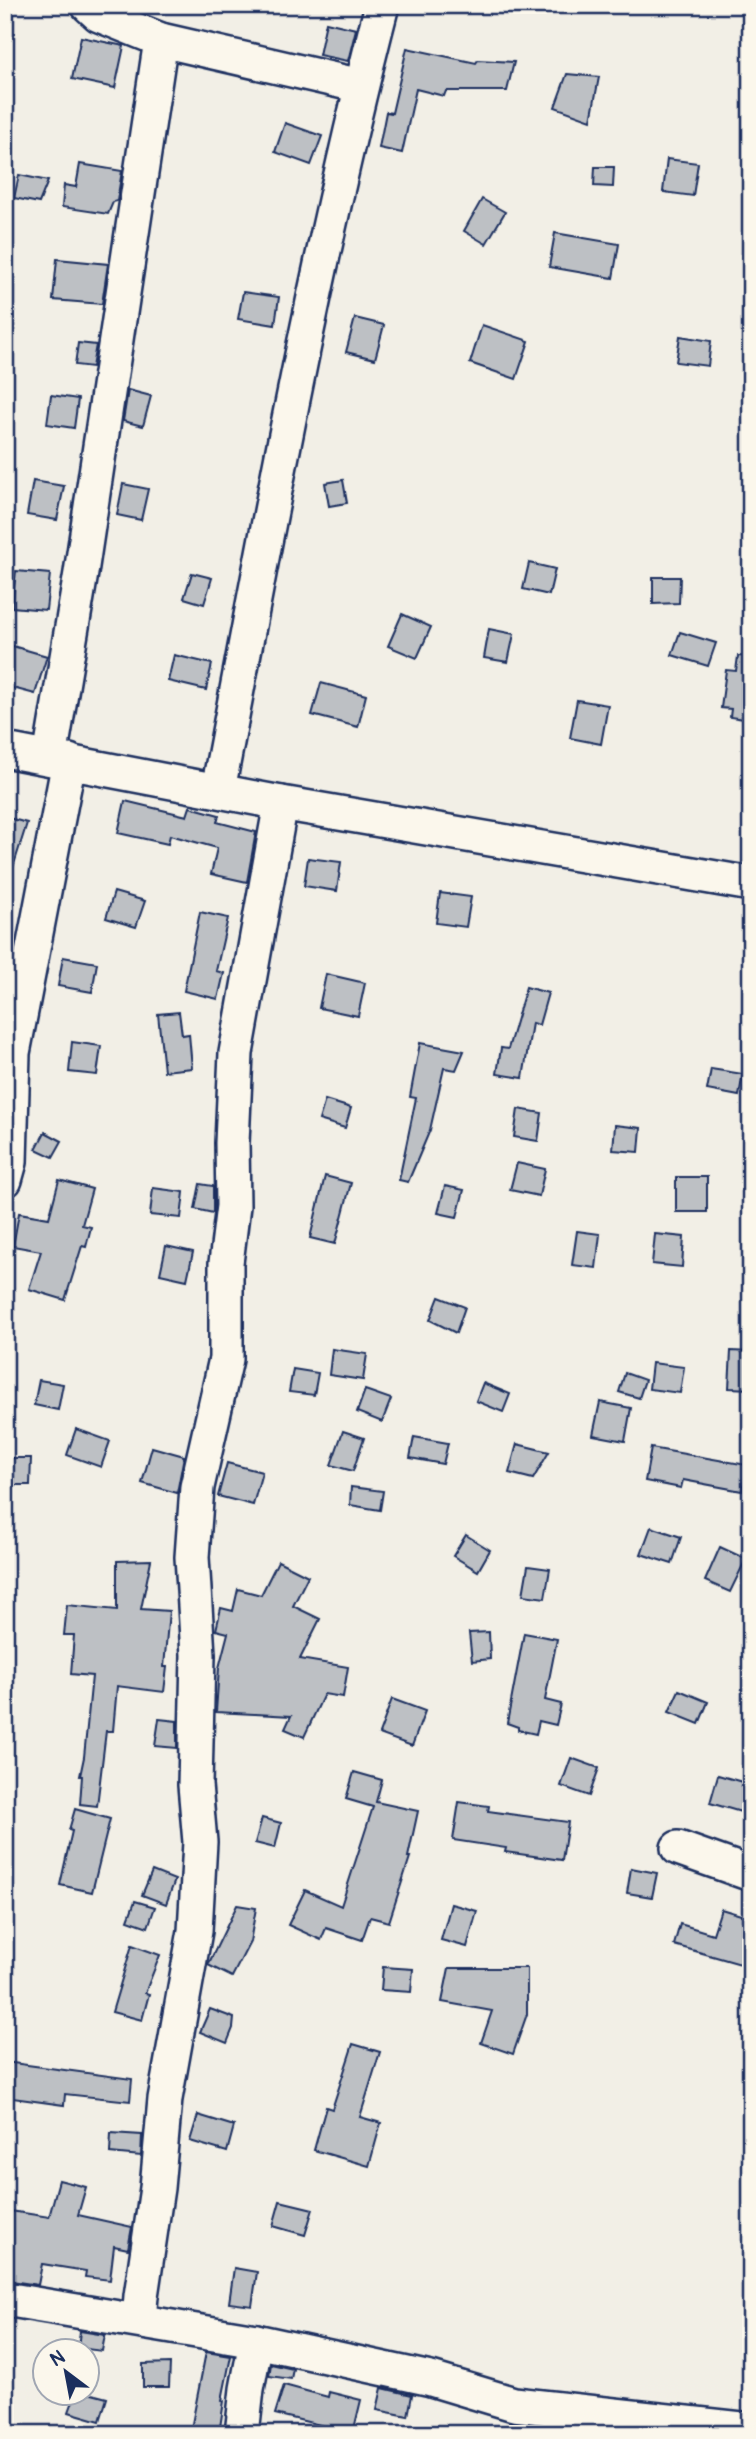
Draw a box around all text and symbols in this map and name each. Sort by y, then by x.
north arrow [32,2338,102,2408]
text: N [46,2345,69,2372]

